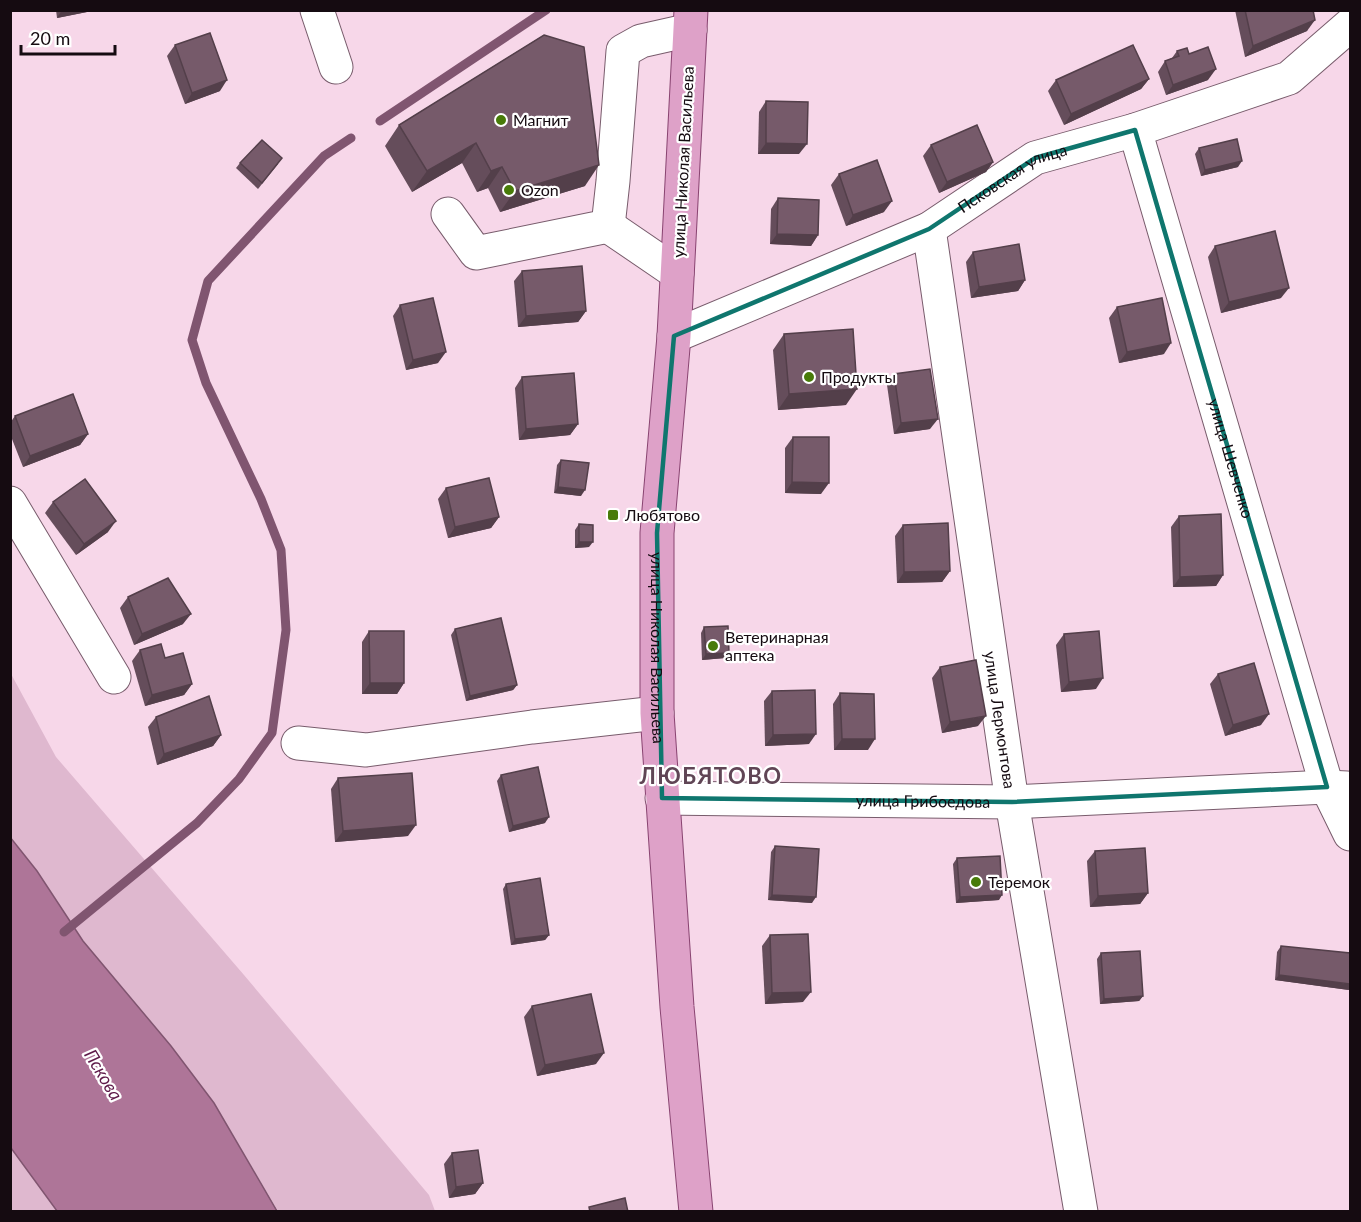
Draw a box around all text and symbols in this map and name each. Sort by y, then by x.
scale bar [21,18,116,56]
text: 20 m [30,27,70,49]
street label: улица Николая Васильева [668,66,697,258]
place label: Магнит [513,110,569,129]
marker: Магнит [494,113,508,127]
street label: Псковская улица [954,140,1069,216]
place label: Ozon [521,180,559,199]
marker: Ozon [502,183,516,197]
place label: Продукты [821,367,896,386]
marker: Продукты [802,370,816,384]
street label: улица Шевченко [1205,396,1258,520]
place label: Любятово [624,505,700,524]
marker: Любятово [606,508,620,522]
street label: улица Николая Васильева [648,552,669,744]
place label: Ветеринарная аптека [725,627,829,664]
marker: Ветеринарная аптека [706,639,720,653]
street label: улица Лермонтова [981,650,1020,790]
district label: ЛЮБЯТОВО [638,762,783,789]
street label: улица Грибоедова [856,790,990,811]
place label: Теремок [988,872,1051,891]
marker: Теремок [969,875,983,889]
water label: Пскова [80,1045,128,1104]

